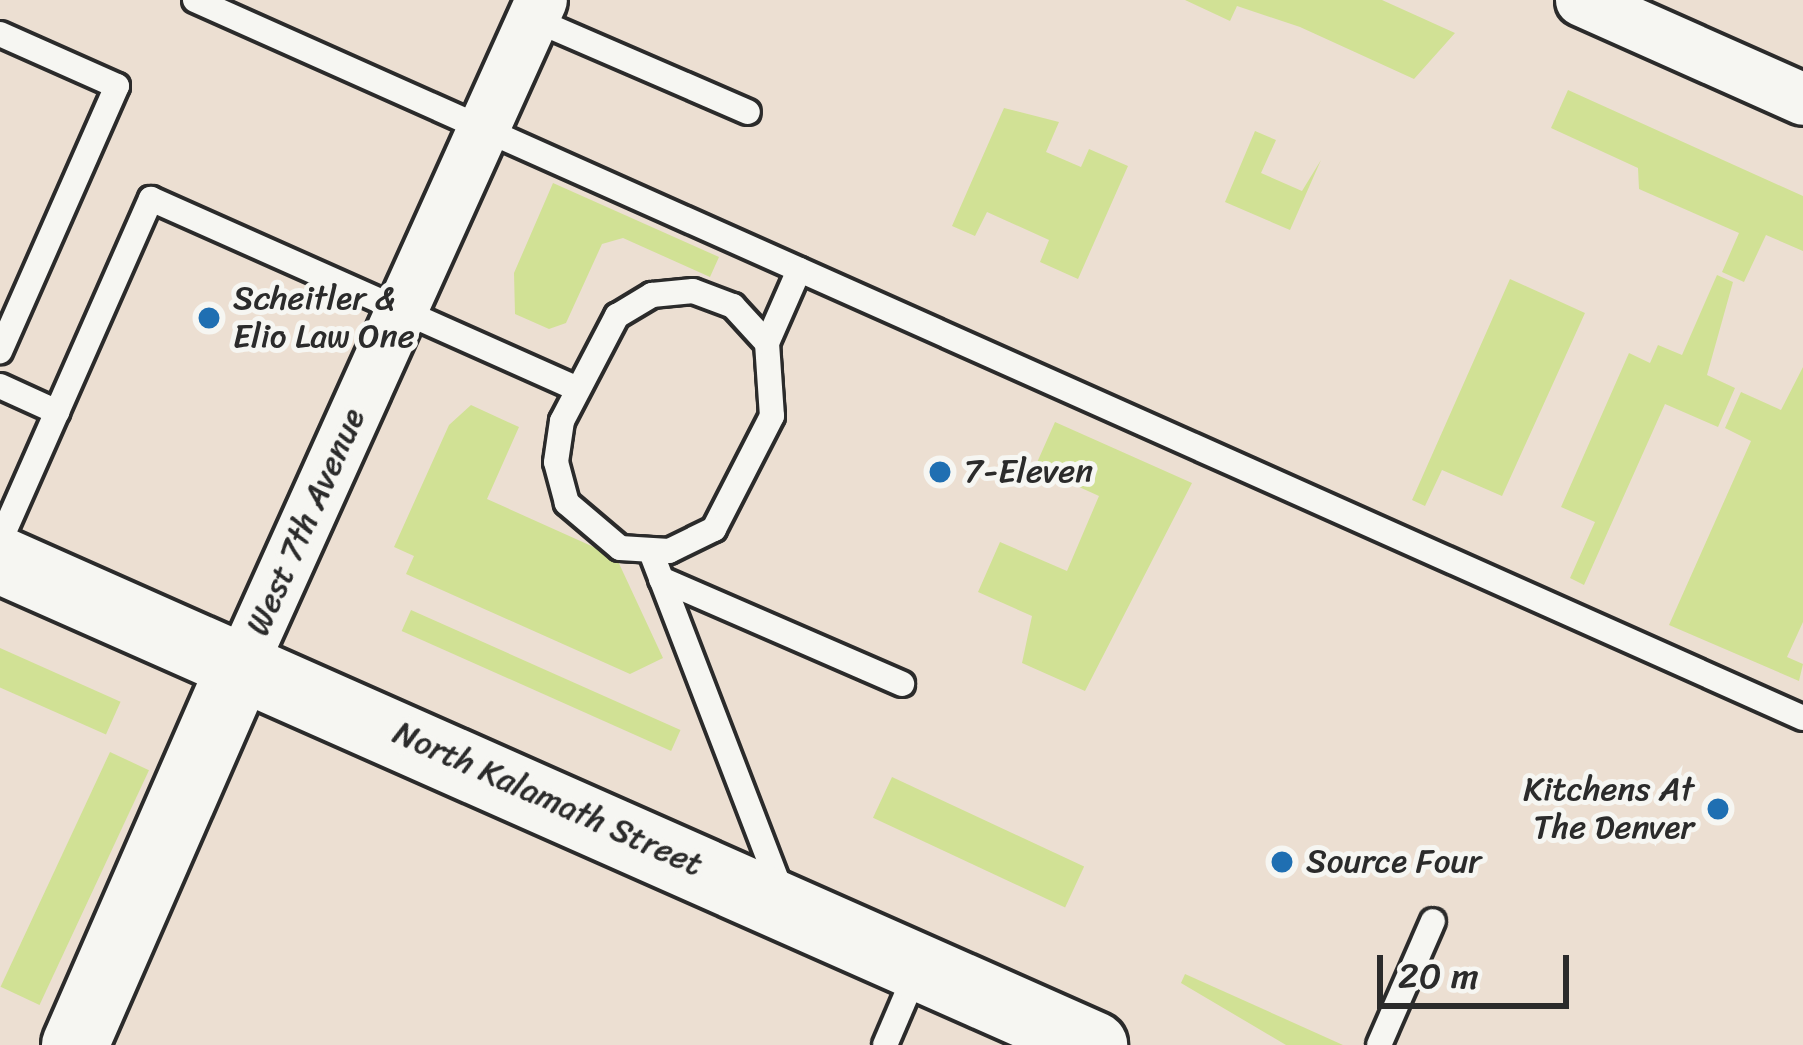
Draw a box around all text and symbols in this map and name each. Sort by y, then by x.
place label: Scheitler & Elio Law One [233,279,414,357]
marker: Scheitler & Elio Law One [196,305,222,331]
street label: West 7th Avenue [238,402,374,642]
place label: 7-Eleven [964,452,1093,492]
marker: 7-Eleven [927,459,953,485]
street label: North Kalamath Street [388,713,708,885]
place label: Kitchens At The Denver [1522,770,1694,848]
marker: Kitchens At The Denver [1705,796,1731,822]
place label: Source Four [1306,842,1482,882]
marker: Source Four [1269,849,1295,875]
scale bar [1383,931,1575,1005]
text: 20 m [1398,944,1479,1008]

